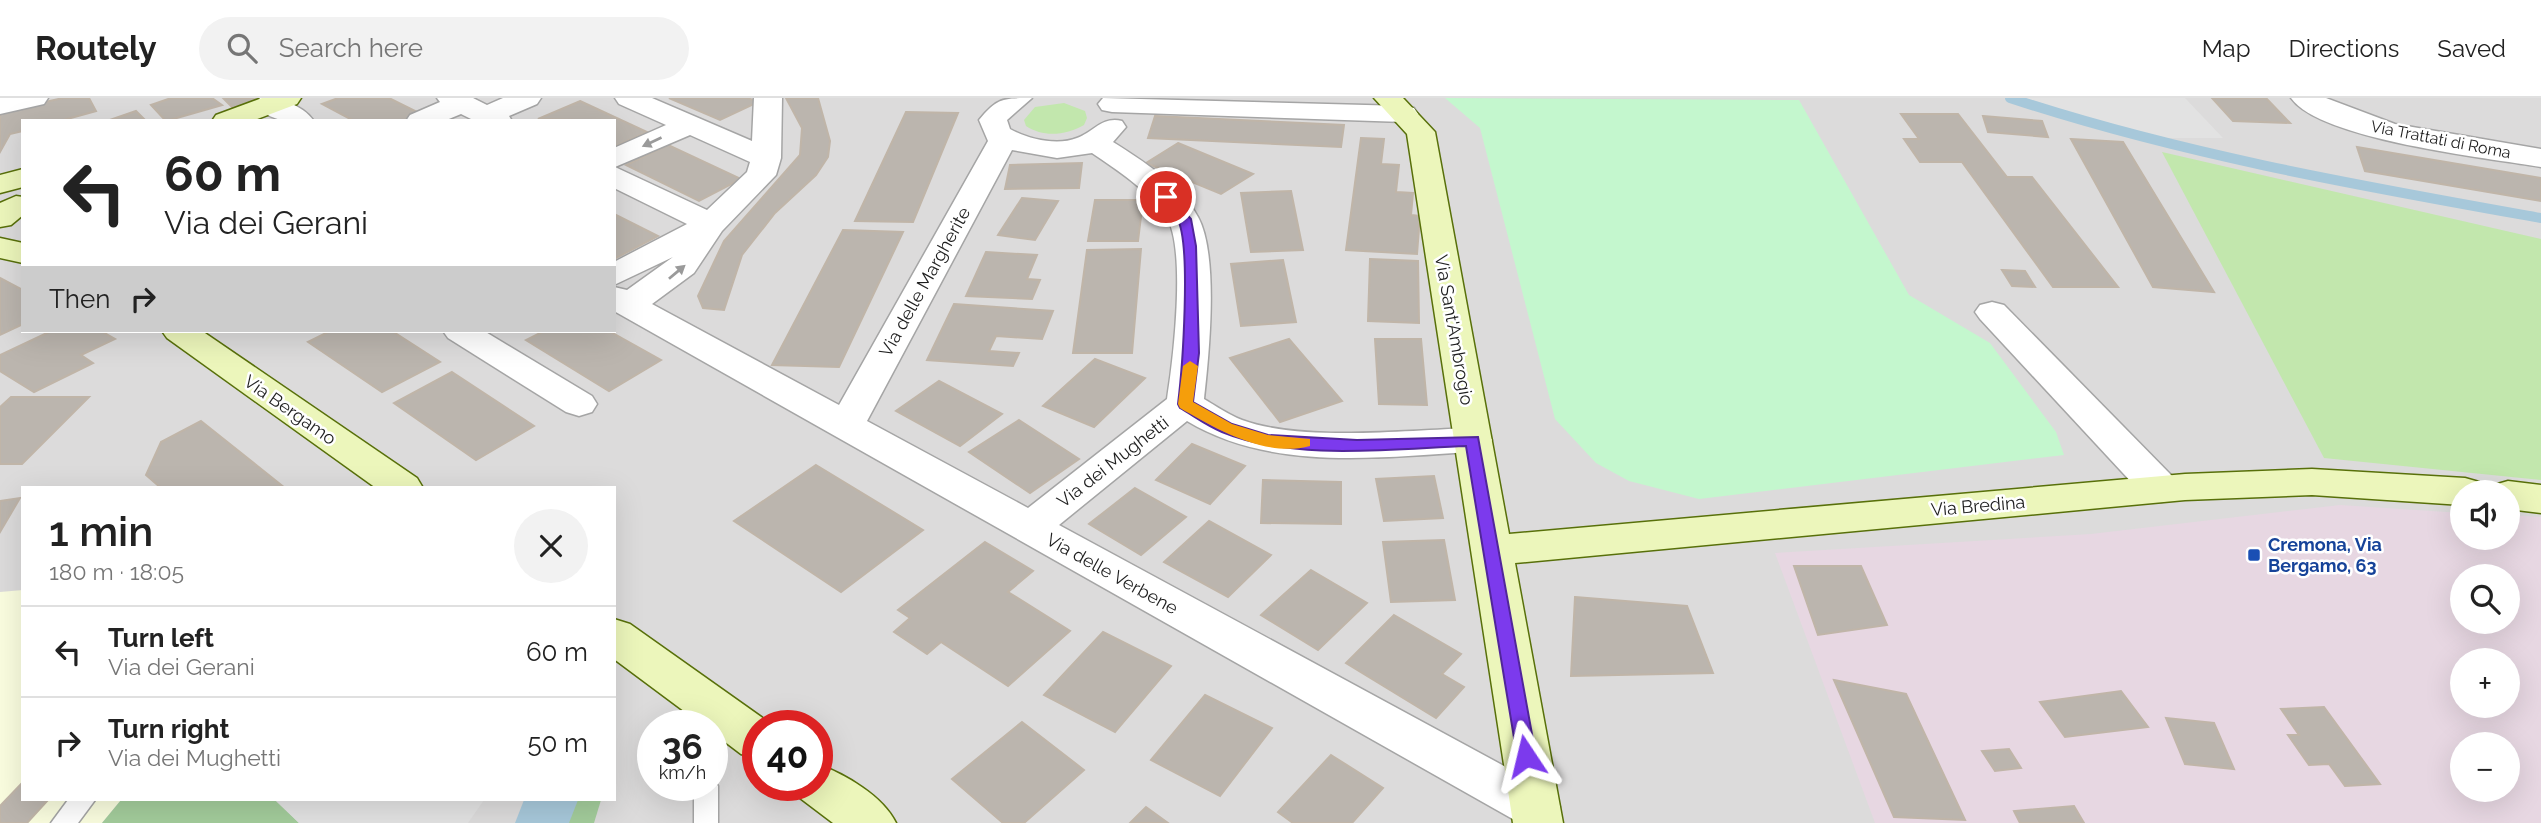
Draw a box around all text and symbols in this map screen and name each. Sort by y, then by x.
search box [199,17,689,80]
text: Routely [35,29,157,68]
icon: search [223,29,261,67]
text: Search here [279,33,423,63]
text: Map [2202,34,2251,63]
text: Directions [2289,34,2399,63]
text: Saved [2437,34,2506,63]
street label: Via Trattati di Roma [2369,117,2513,162]
one-way arrow [641,137,662,148]
text: 60 m [164,145,281,202]
icon: left [49,147,140,238]
pin [1136,167,1196,227]
icon: arrive [1147,178,1185,216]
street label: Via delle Margherite [875,203,975,360]
text: Via dei Gerani [164,204,368,241]
street label: Via Sant'Ambrogio [1431,253,1478,407]
one-way arrow [668,264,686,279]
icon: right [124,280,162,318]
text: Then [49,284,110,314]
street label: Via Bergamo [240,370,341,449]
street label: Via dei Mughetti [1053,412,1173,512]
map controls [2450,480,2520,802]
button: sound [2450,480,2520,550]
street label: Via Bredina [1930,491,2026,520]
text: 1 min [49,507,153,556]
button: close [514,509,588,583]
street label: Via delle Verbene [1043,529,1182,619]
place label: Cremona, Via Bergamo, 63 [2268,534,2382,576]
marker: Cremona, Via Bergamo, 63 [2246,547,2262,563]
text: 180 m · 18:05 [49,558,184,585]
button: search [2450,564,2520,634]
text: Turn left [108,623,214,653]
icon: left [49,633,87,671]
text: 60 m [526,637,588,667]
button: + [2450,648,2520,718]
text: Via dei Gerani [108,653,255,680]
speed limit sign: 40 [742,710,833,801]
text: Turn right [108,714,229,744]
position arrow [1489,719,1563,793]
icon: right [49,724,87,762]
text: 36 [662,726,703,767]
text: 50 m [527,728,588,758]
button: − [2450,732,2520,802]
text: Via dei Mughetti [108,744,281,771]
text: km/h [659,762,706,783]

